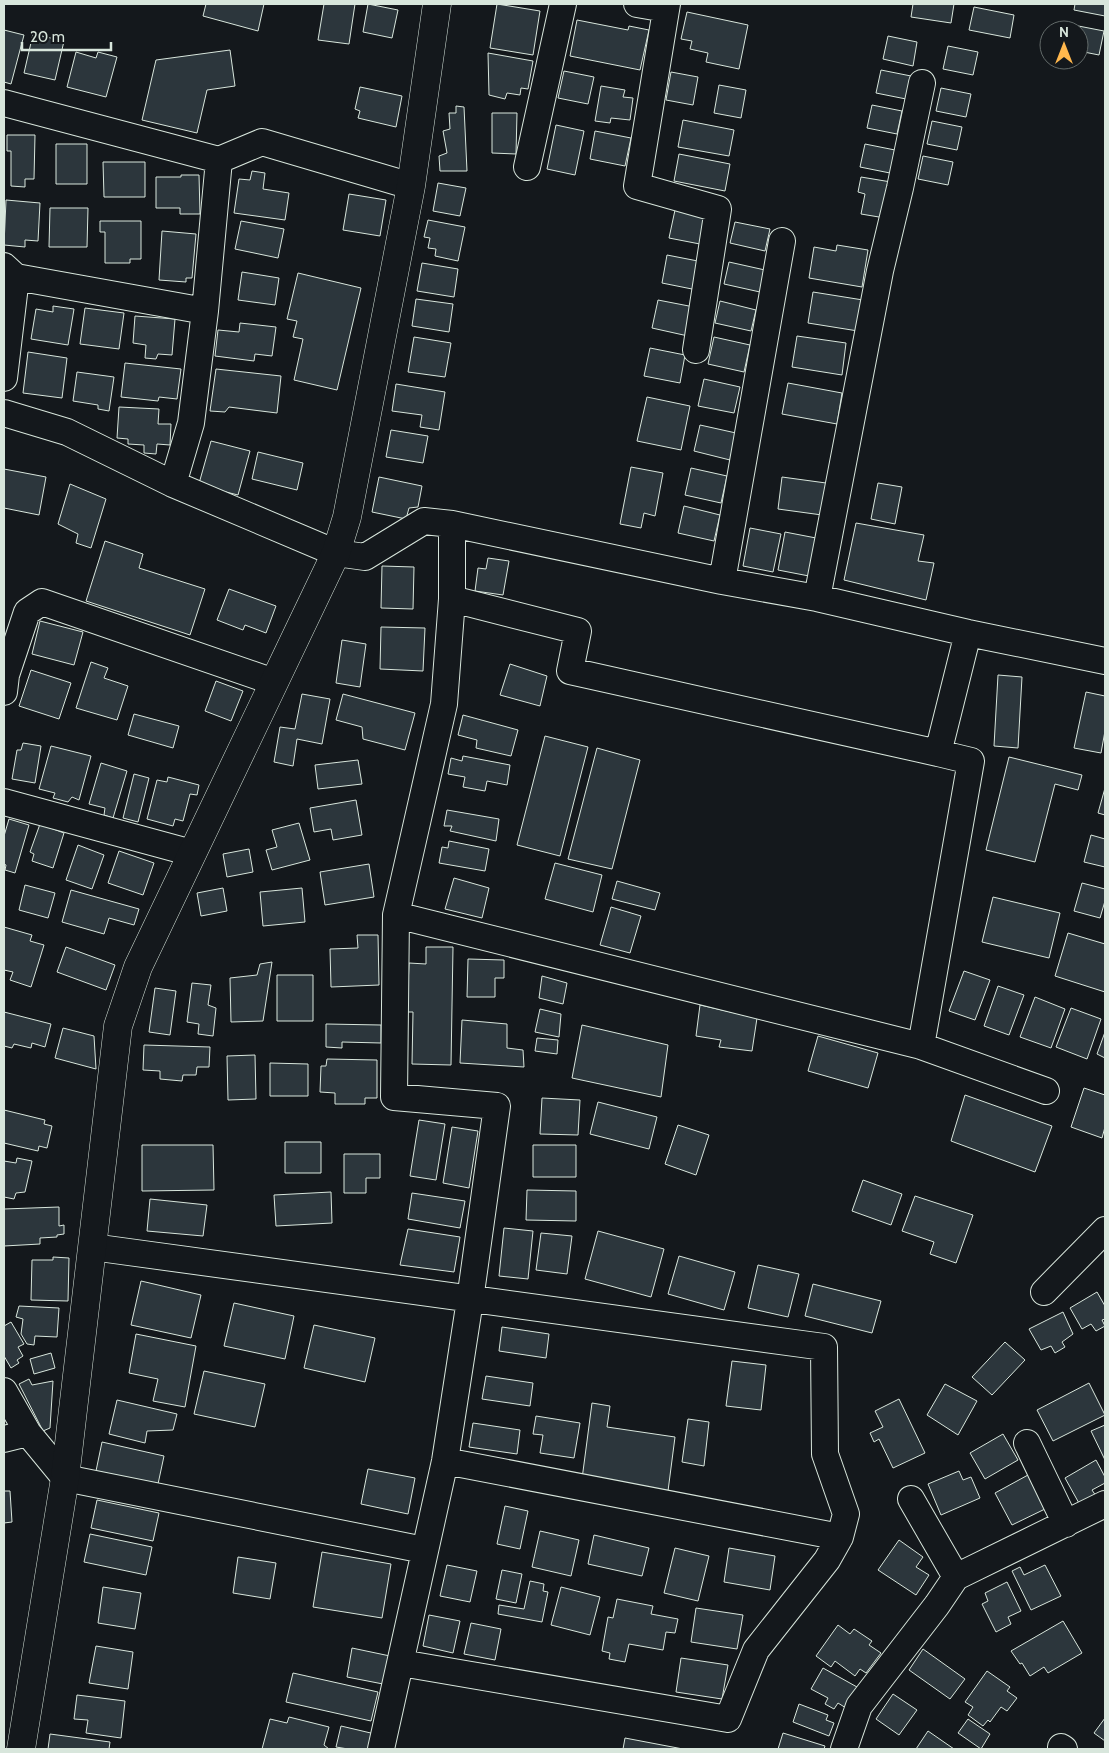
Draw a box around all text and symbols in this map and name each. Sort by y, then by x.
scale bar [22,20,111,52]
north arrow [1039,20,1089,70]
text: N [1059,23,1069,41]
text: 20 m [30,28,65,46]

